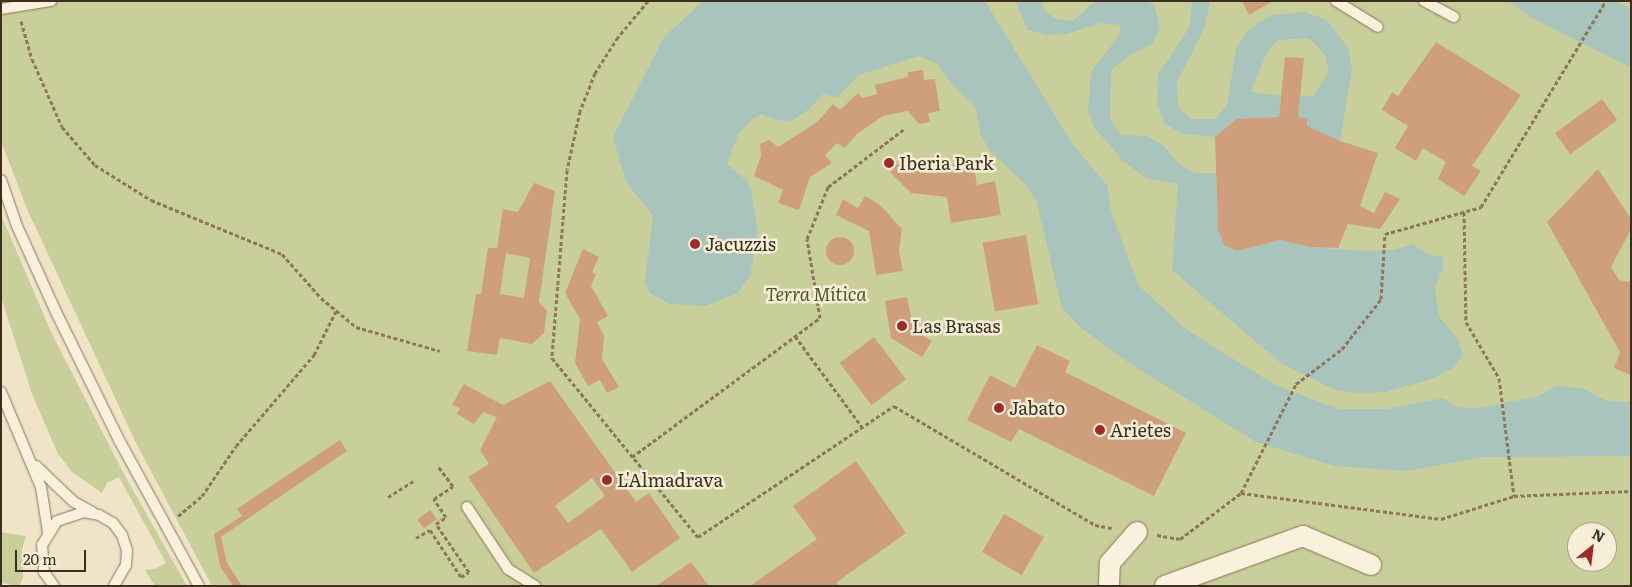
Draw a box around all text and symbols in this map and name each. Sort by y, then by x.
place label: Iberia Park [899,152,994,174]
marker: Iberia Park [883,157,895,169]
place label: Jacuzzis [705,233,776,255]
marker: Jacuzzis [689,238,701,250]
park label: Terra Mítica [765,283,867,305]
place label: Las Brasas [912,315,1000,337]
marker: Las Brasas [896,320,908,332]
place label: Jabato [1009,397,1065,419]
marker: Jabato [993,402,1005,414]
place label: Arietes [1110,419,1171,441]
marker: Arietes [1094,424,1106,436]
place label: L'Almadrava [617,469,723,491]
marker: L'Almadrava [601,474,613,486]
north arrow [1567,522,1617,572]
text: N [1589,523,1609,546]
scale bar [18,540,89,572]
text: 20 m [23,547,57,570]

